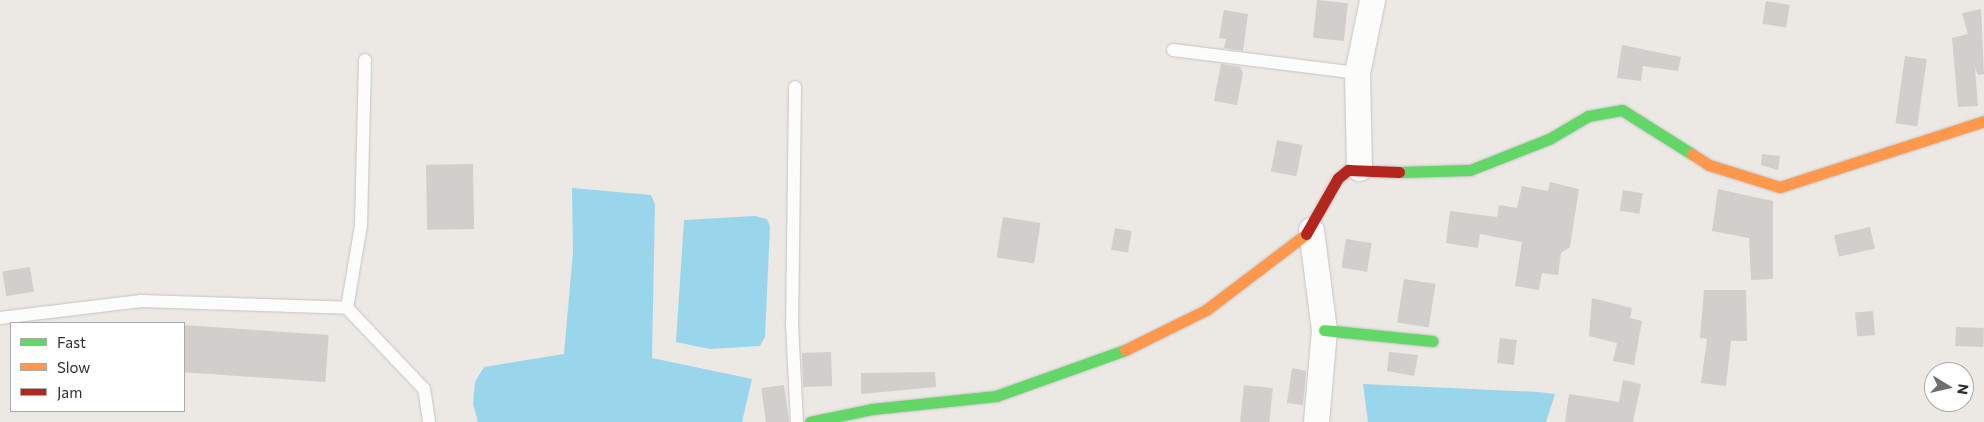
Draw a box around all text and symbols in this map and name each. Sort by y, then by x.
legend [10,322,185,412]
text: Fast [57,333,86,351]
text: Slow [57,358,90,376]
north arrow [1924,362,1974,412]
text: Jam [57,383,82,401]
text: N [1954,383,1973,396]

